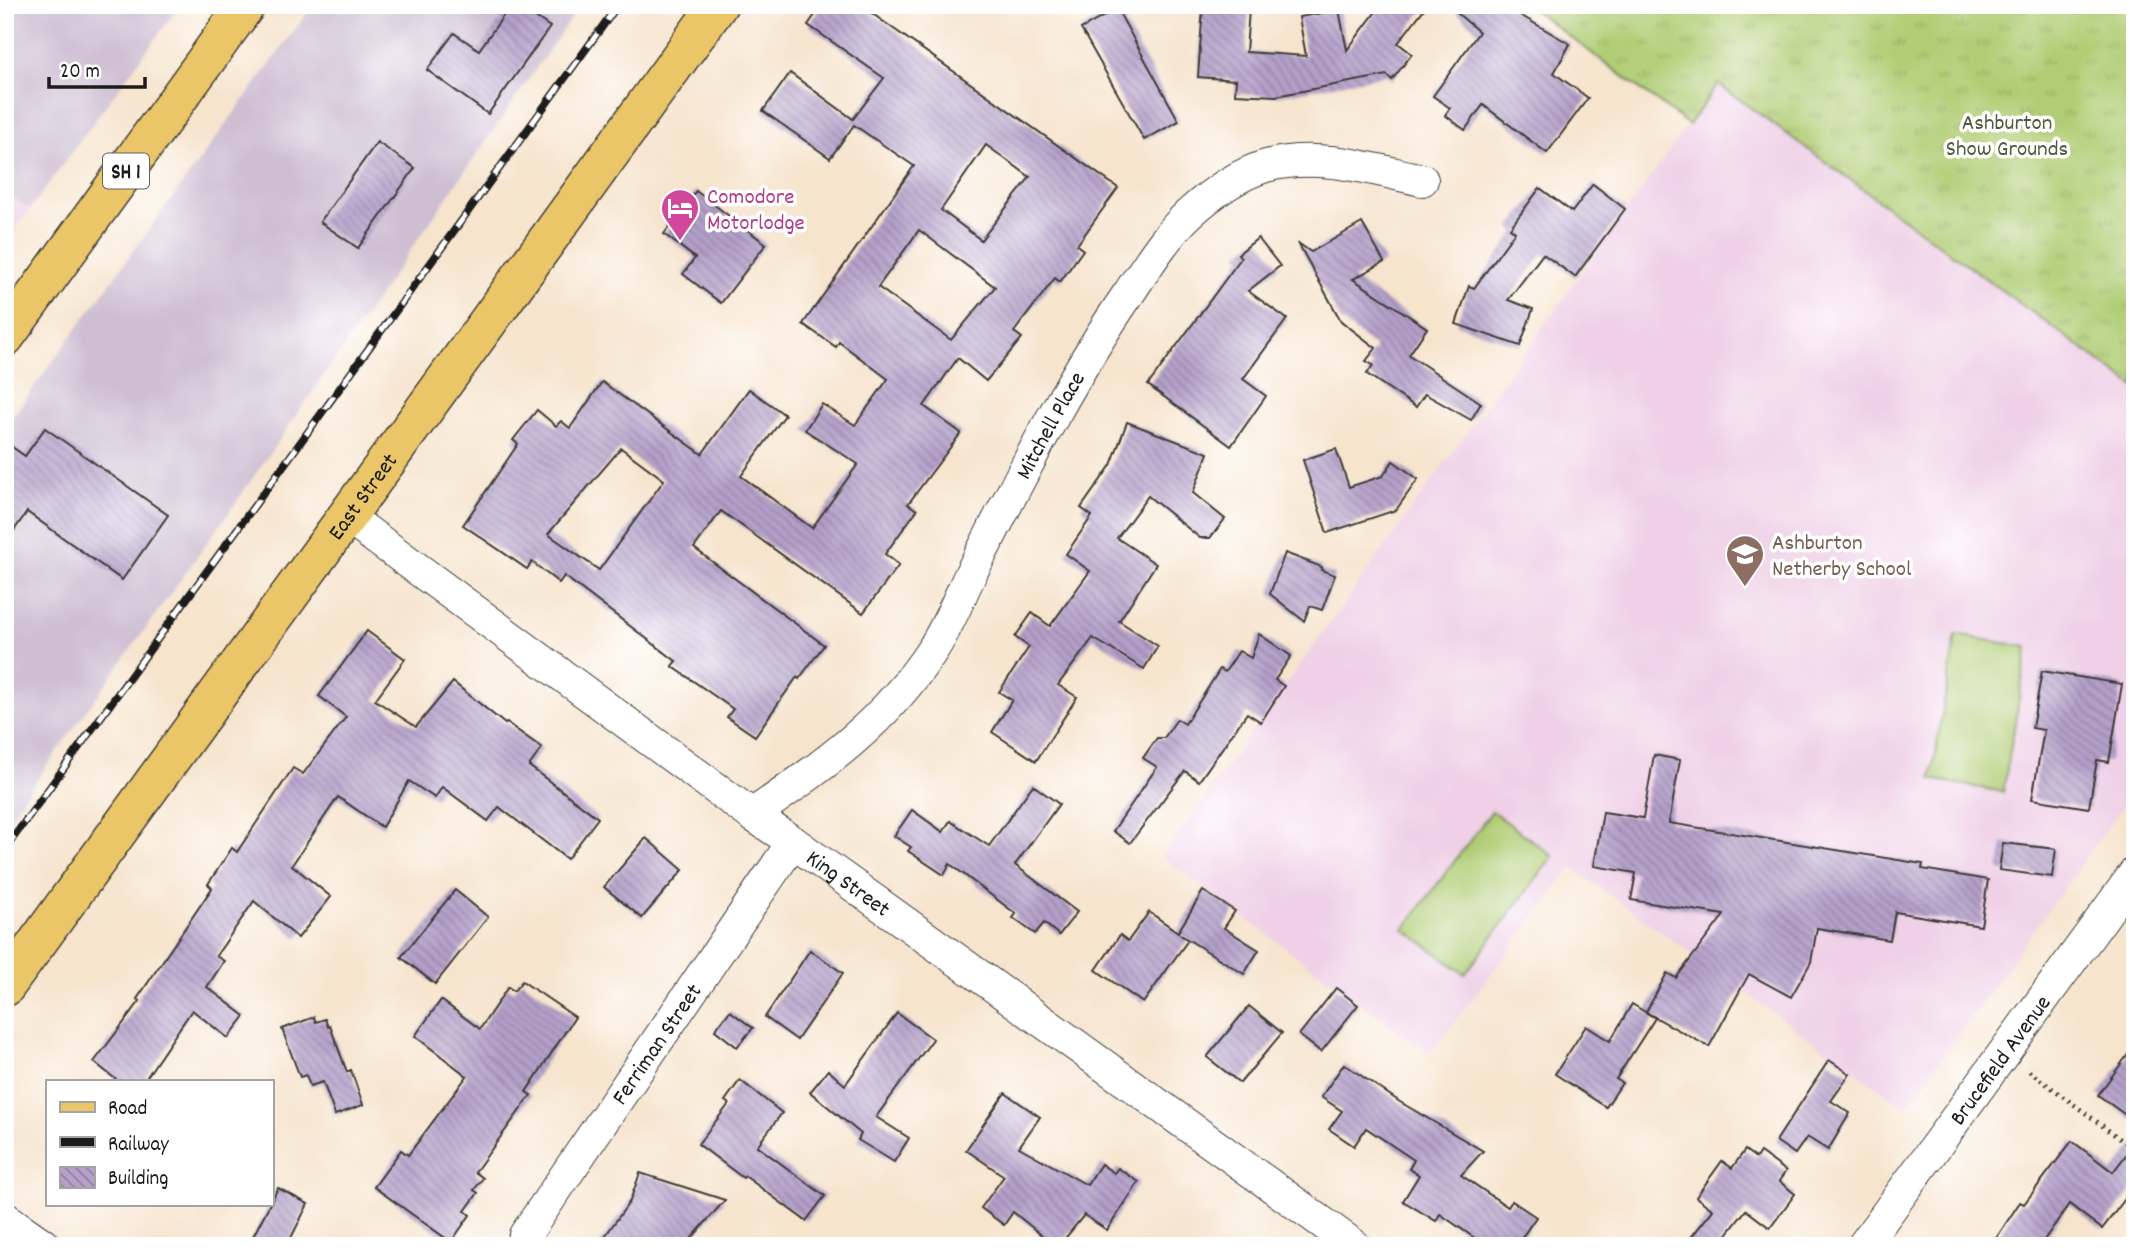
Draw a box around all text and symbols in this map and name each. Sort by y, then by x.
scale bar [49,46,145,90]
text: 20 m [60,58,100,88]
park label: Ashburton Show Grounds [1946,108,2068,167]
road number: SH 1 [103,154,149,188]
place label: Comodore Motorlodge [707,182,805,241]
hotel icon: Comodore Motorlodge [659,187,701,242]
street label: Mitchell Place [1009,366,1095,486]
street label: East Street [322,447,407,548]
place label: Ashburton Netherby School [1772,528,1912,587]
school or university icon: Ashburton Netherby School [1724,533,1766,588]
street label: King Street [798,844,896,927]
street label: Ferriman Street [605,978,712,1113]
street label: Brucefield Avenue [1943,989,2061,1133]
legend [46,1080,273,1206]
text: Road [108,1095,147,1125]
text: Railway [108,1131,169,1161]
text: Building [108,1165,168,1195]

